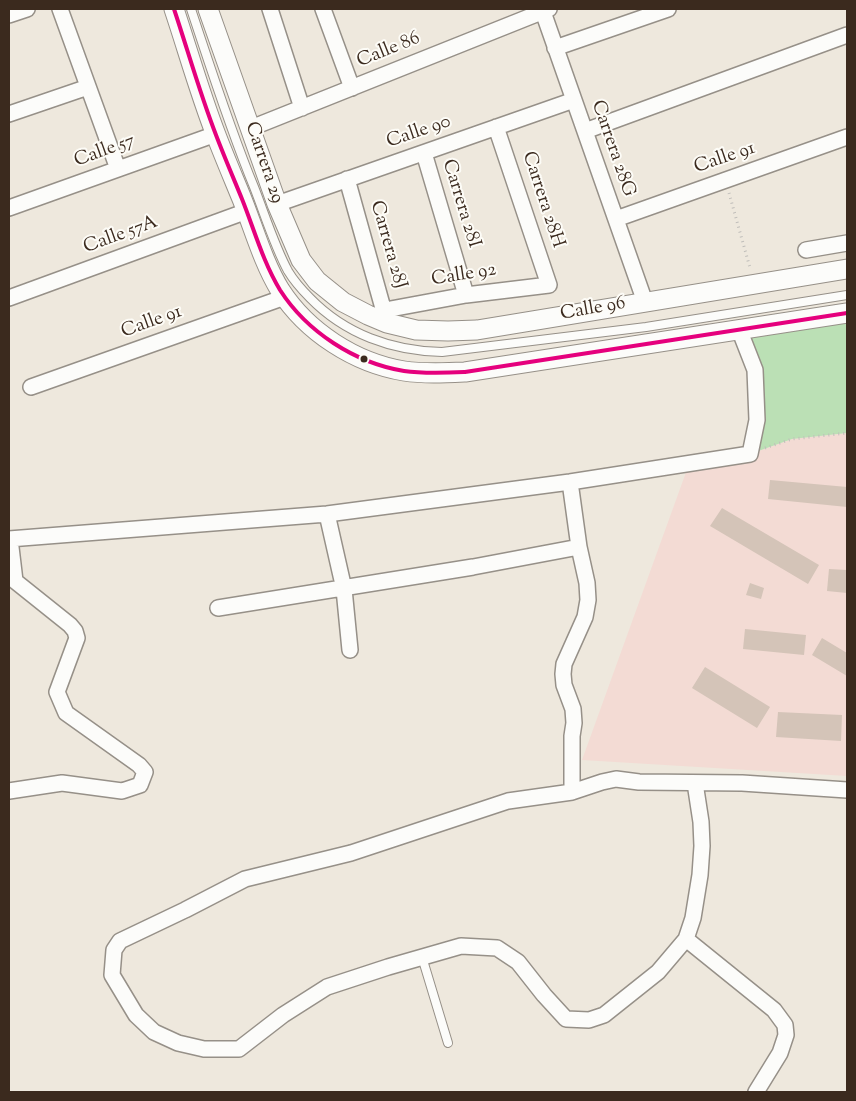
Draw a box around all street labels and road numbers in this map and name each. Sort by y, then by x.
street label: Calle 86 [354,28,424,74]
street label: Carrera 28G [585,98,639,200]
street label: Calle 90 [384,111,454,155]
street label: Carrera 29 [238,119,288,207]
street label: Calle 57 [71,130,139,174]
street label: Calle 91 [692,138,758,180]
street label: Carrera 28H [516,149,568,251]
street label: Carrera 28I [436,157,484,251]
street label: Carrera 28J [364,199,410,291]
street label: Calle 57A [81,212,161,260]
street label: Calle 92 [430,260,498,292]
street label: Calle 96 [559,293,627,327]
street label: Calle 91 [119,302,185,344]

